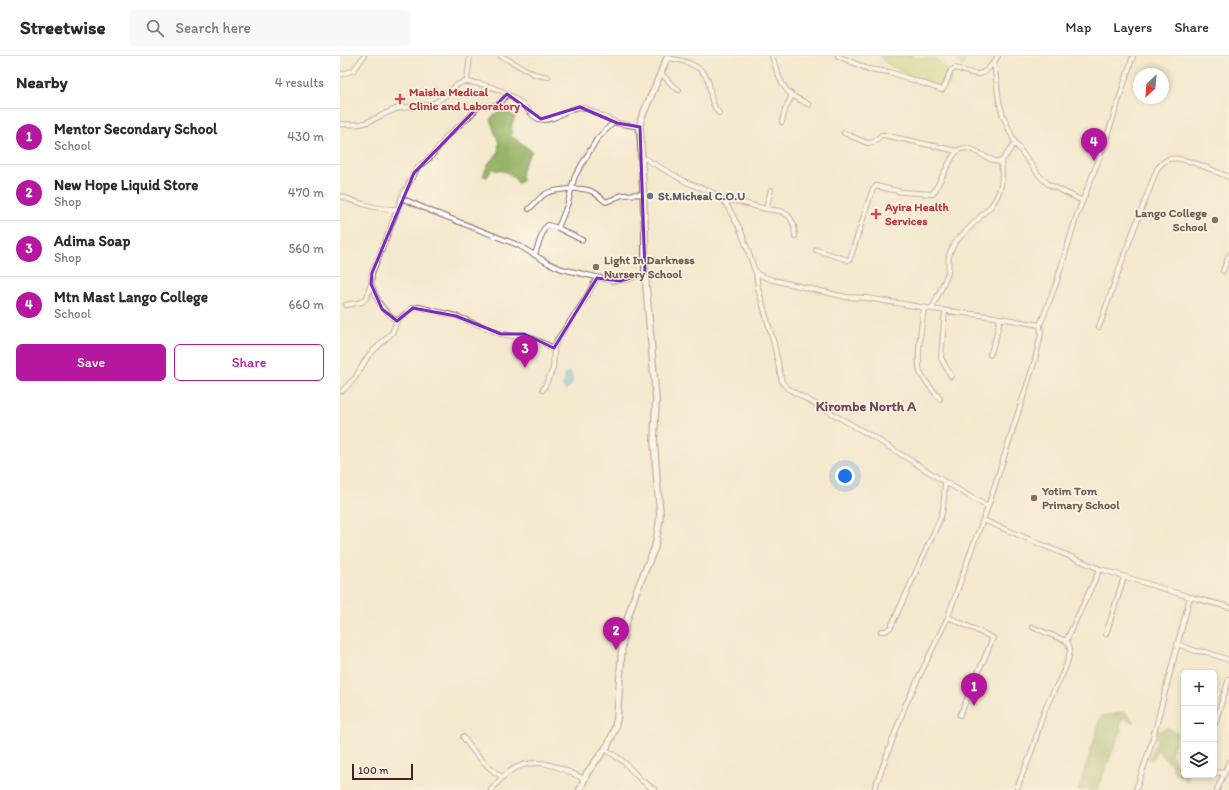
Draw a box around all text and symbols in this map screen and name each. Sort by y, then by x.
search box [130,10,410,46]
text: Streetwise [20,16,106,39]
icon: search [144,17,166,39]
text: Search here [176,19,251,37]
text: Map [1066,19,1091,36]
text: Layers [1113,19,1152,36]
text: Share [1174,19,1209,36]
north arrow [1133,68,1169,104]
text: Nearby [16,72,68,92]
text: 4 results [275,75,324,90]
place label: Maisha Medical Clinic and Laboratory [409,85,520,114]
marker: Maisha Medical Clinic and Laboratory [394,93,406,105]
text: Mentor Secondary School [54,120,217,138]
pin: 4 [1081,128,1107,161]
text: 1 [26,129,32,144]
text: 430 m [287,129,324,144]
text: School [54,138,91,153]
text: New Hope Liquid Store [54,176,198,194]
text: 2 [26,185,32,200]
text: 470 m [288,185,324,200]
place label: St.Micheal C.O.U [658,189,745,203]
marker: St.Micheal C.O.U [645,191,655,201]
text: Shop [54,194,81,209]
place label: Ayira Health Services [884,200,950,228]
place label: Lango College School [1135,206,1208,234]
marker: Ayira Health Services [870,208,882,220]
marker: Lango College School [1210,215,1220,225]
text: Adima Soap [54,232,130,250]
text: 3 [25,241,33,256]
text: 560 m [288,241,324,256]
text: Shop [54,250,81,265]
place label: Light In Darkness Nursery School [604,253,695,282]
marker: Light In Darkness Nursery School [591,262,601,272]
text: Mtn Mast Lango College [54,288,208,306]
text: 4 [25,297,33,312]
text: 660 m [288,297,324,312]
text: School [54,306,91,321]
pin: 3 [512,335,538,368]
button: Save [16,344,166,381]
button: Share [174,344,324,381]
district label: Kirombe North A [816,398,917,415]
your location [835,466,855,486]
place label: Yotim Tom Primary School [1041,484,1120,513]
marker: Yotim Tom Primary School [1029,493,1039,503]
pin: 2 [603,617,629,650]
map controls [1181,670,1217,778]
button: + [1181,670,1217,706]
pin: 1 [961,673,987,706]
button: − [1181,706,1217,742]
button: layers [1181,742,1217,778]
scale bar [352,762,413,781]
text: 100 m [358,764,388,777]

